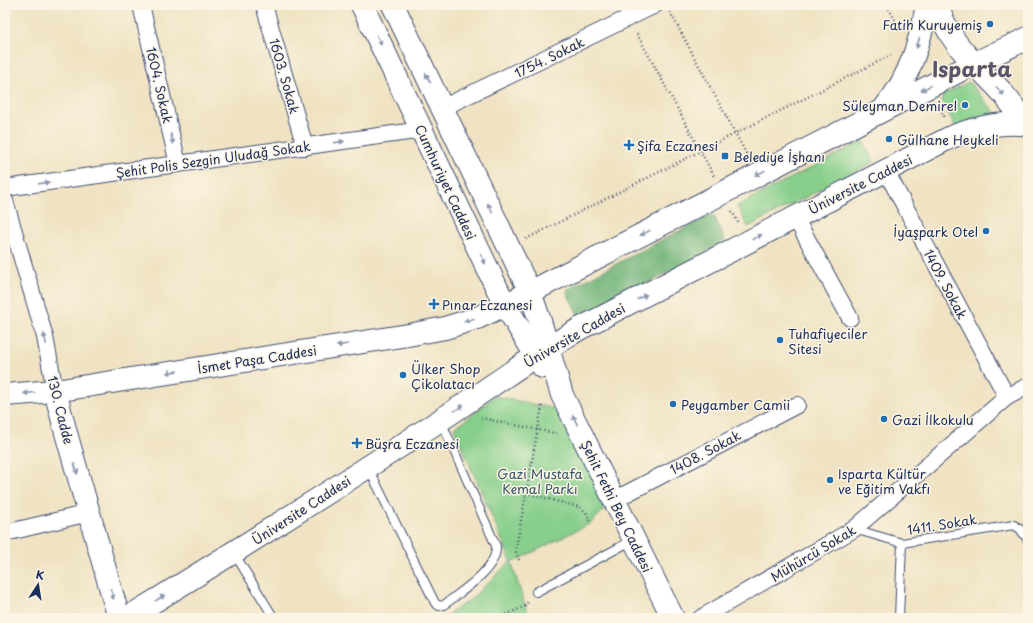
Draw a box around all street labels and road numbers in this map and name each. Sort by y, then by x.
street label: 1754. Sokak [511,32,588,82]
street label: 1603. Sokak [265,36,305,116]
street label: 1604. Sokak [142,45,178,125]
street label: Cumhuriyet Caddesi [411,121,481,243]
street label: Şehit Polis Sezgin Uludağ Sokak [114,136,312,182]
street label: Üniversite Caddesi [805,150,915,218]
street label: 1409. Sokak [920,246,973,323]
street label: Üniversite Caddesi [520,298,628,372]
street label: İsmet Paşa Caddesi [196,340,318,378]
street label: 130. Cadde [43,374,79,446]
street label: 1408. Sokak [666,425,744,479]
street label: Şehit Fethi Bey Caddesi [577,437,657,575]
street label: Üniversite Caddesi [248,471,354,549]
street label: 1411. Sokak [906,509,979,539]
street label: Mühürcü Sokak [767,520,860,586]

